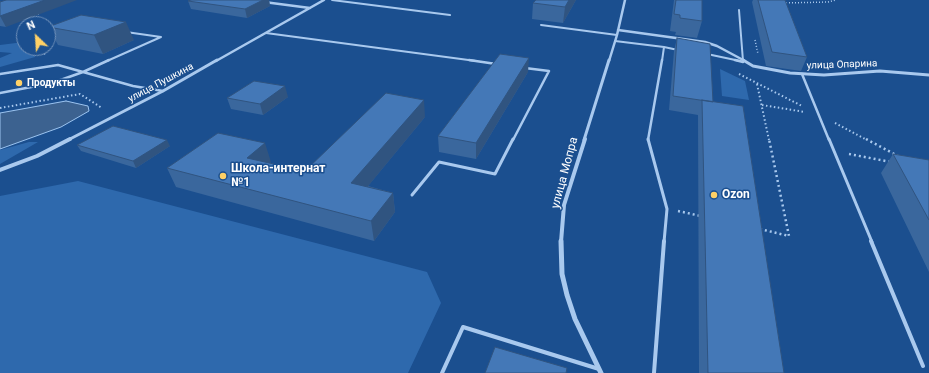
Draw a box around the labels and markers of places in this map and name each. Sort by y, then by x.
place label: Продукты [27,77,75,89]
marker: Продукты [14,78,24,88]
place label: Школа-интернат №1 [231,162,325,190]
marker: Школа-интернат №1 [218,171,228,181]
place label: Ozon [722,188,750,202]
marker: Ozon [709,190,719,200]

